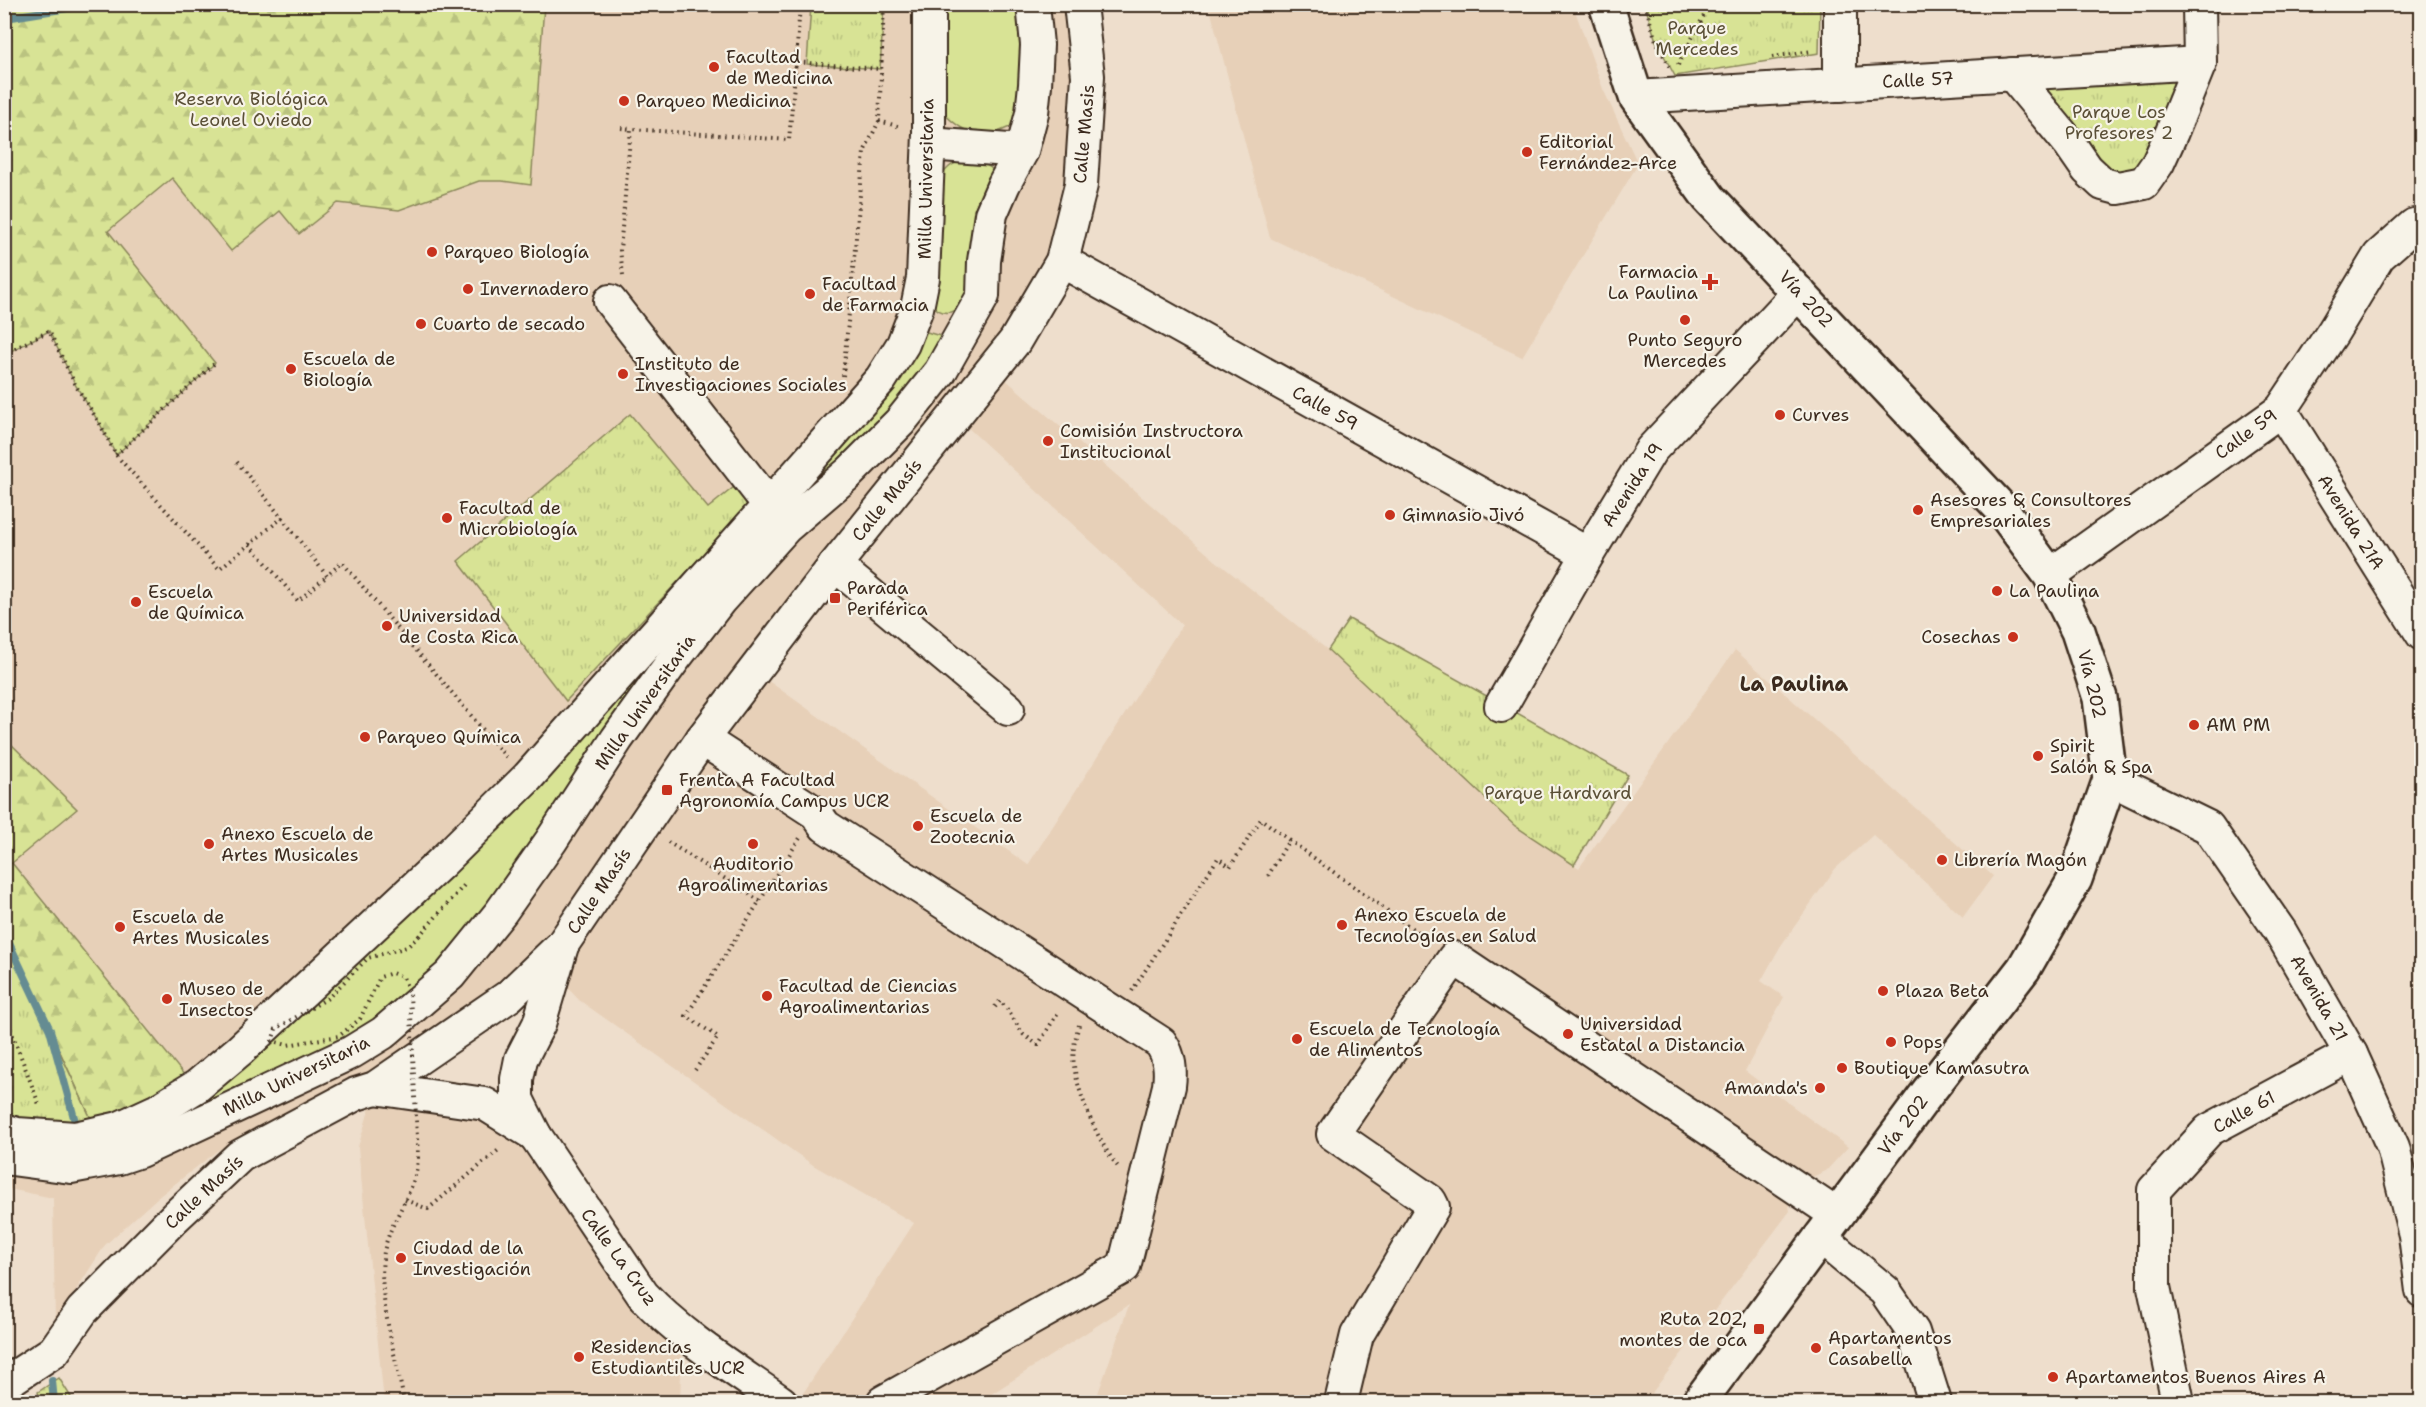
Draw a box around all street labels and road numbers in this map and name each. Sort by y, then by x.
street label: Calle 57 [1882,66,1954,94]
street label: Calle Masis [1068,83,1100,185]
street label: Milla Universitaria [913,99,939,259]
street label: Vía 202 [1773,265,1839,333]
street label: Calle 59 [1288,380,1362,436]
street label: Calle 59 [2210,403,2282,465]
street label: Avenida 19 [1596,438,1668,532]
street label: Calle Masís [846,454,928,546]
street label: Avenida 21A [2312,470,2390,574]
street label: Milla Universitaria [589,629,701,775]
street label: Vía 202 [2072,647,2112,721]
street label: Calle Masís [561,843,637,939]
street label: Avenida 21 [2285,950,2353,1046]
street label: Milla Universitaria [219,1030,373,1122]
street label: Calle 61 [2209,1085,2279,1139]
street label: Vía 202 [1872,1090,1934,1160]
street label: Calle Masís [159,1149,249,1235]
street label: Calle La Cruz [575,1203,663,1311]

